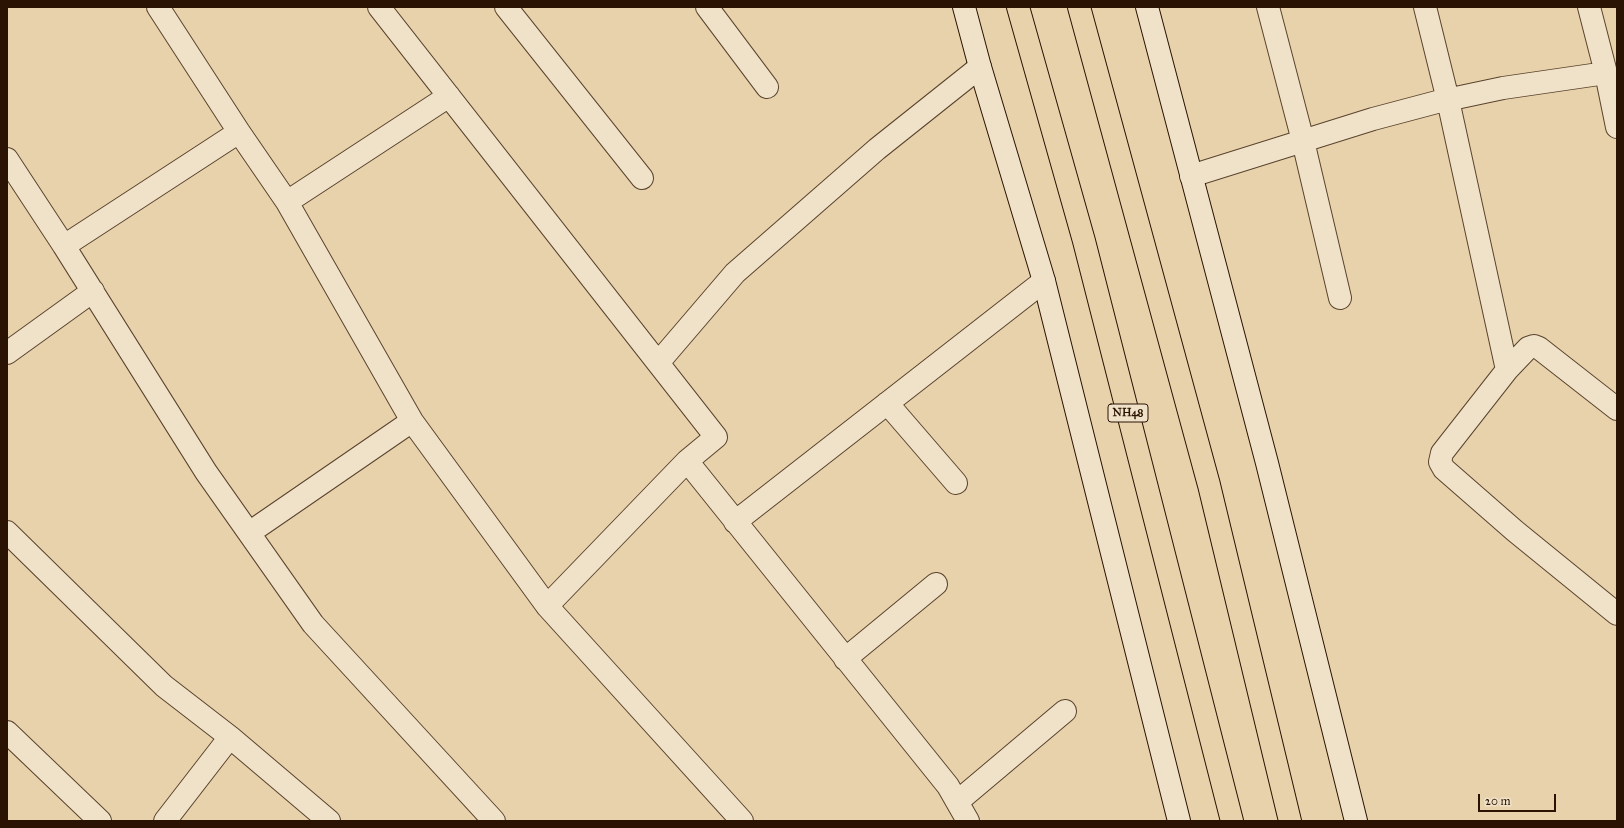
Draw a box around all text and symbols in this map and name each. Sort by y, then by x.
road number: NH48 [1108,404,1148,422]
scale bar [1480,786,1558,812]
text: 20 m [1485,794,1511,808]

